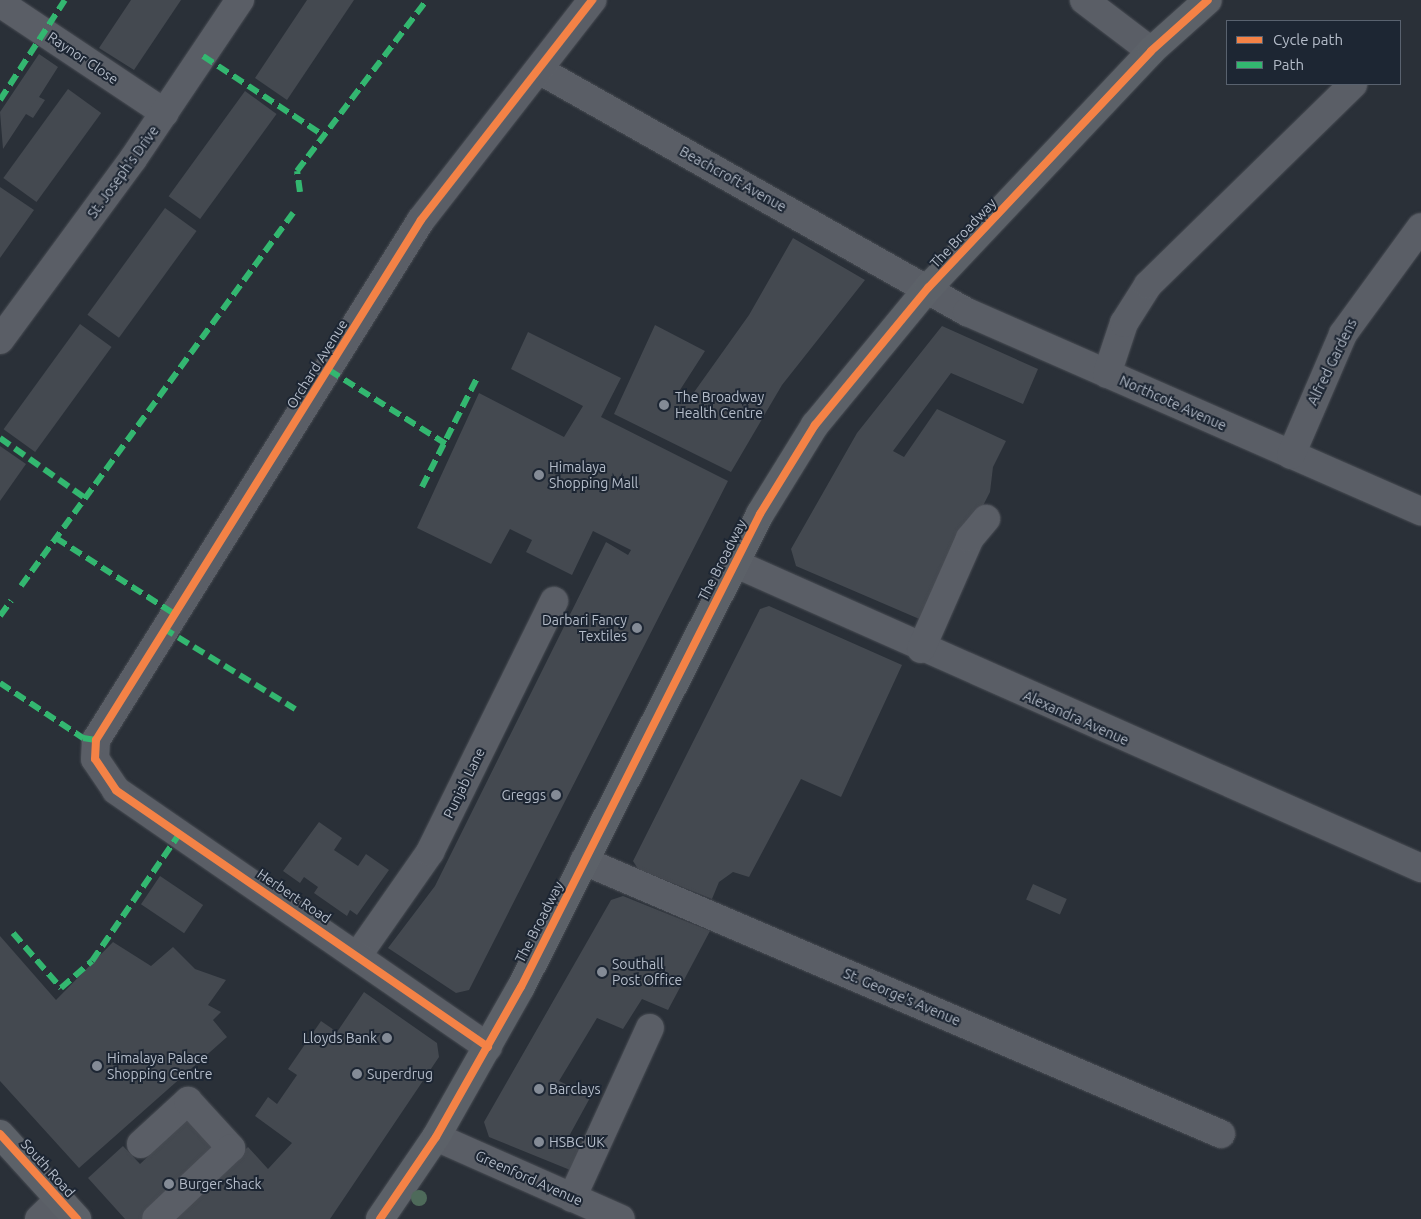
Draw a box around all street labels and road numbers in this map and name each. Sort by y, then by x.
street label: Raynor Close [44,28,122,88]
street label: St. Joseph's Drive [84,123,162,221]
street label: Beachcroft Avenue [677,143,789,215]
street label: The Broadway [926,195,1000,271]
street label: Orchard Avenue [283,316,351,412]
street label: Alfred Gardens [1304,316,1360,408]
street label: Northcote Avenue [1117,372,1229,434]
street label: The Broadway [694,516,750,604]
street label: Alexandra Avenue [1021,687,1131,749]
street label: Punjab Lane [440,745,488,821]
street label: Herbert Road [254,865,334,927]
street label: The Broadway [511,878,567,966]
street label: St. George's Avenue [841,965,963,1029]
street label: South Road [18,1135,78,1201]
street label: Greenford Avenue [473,1147,585,1209]

